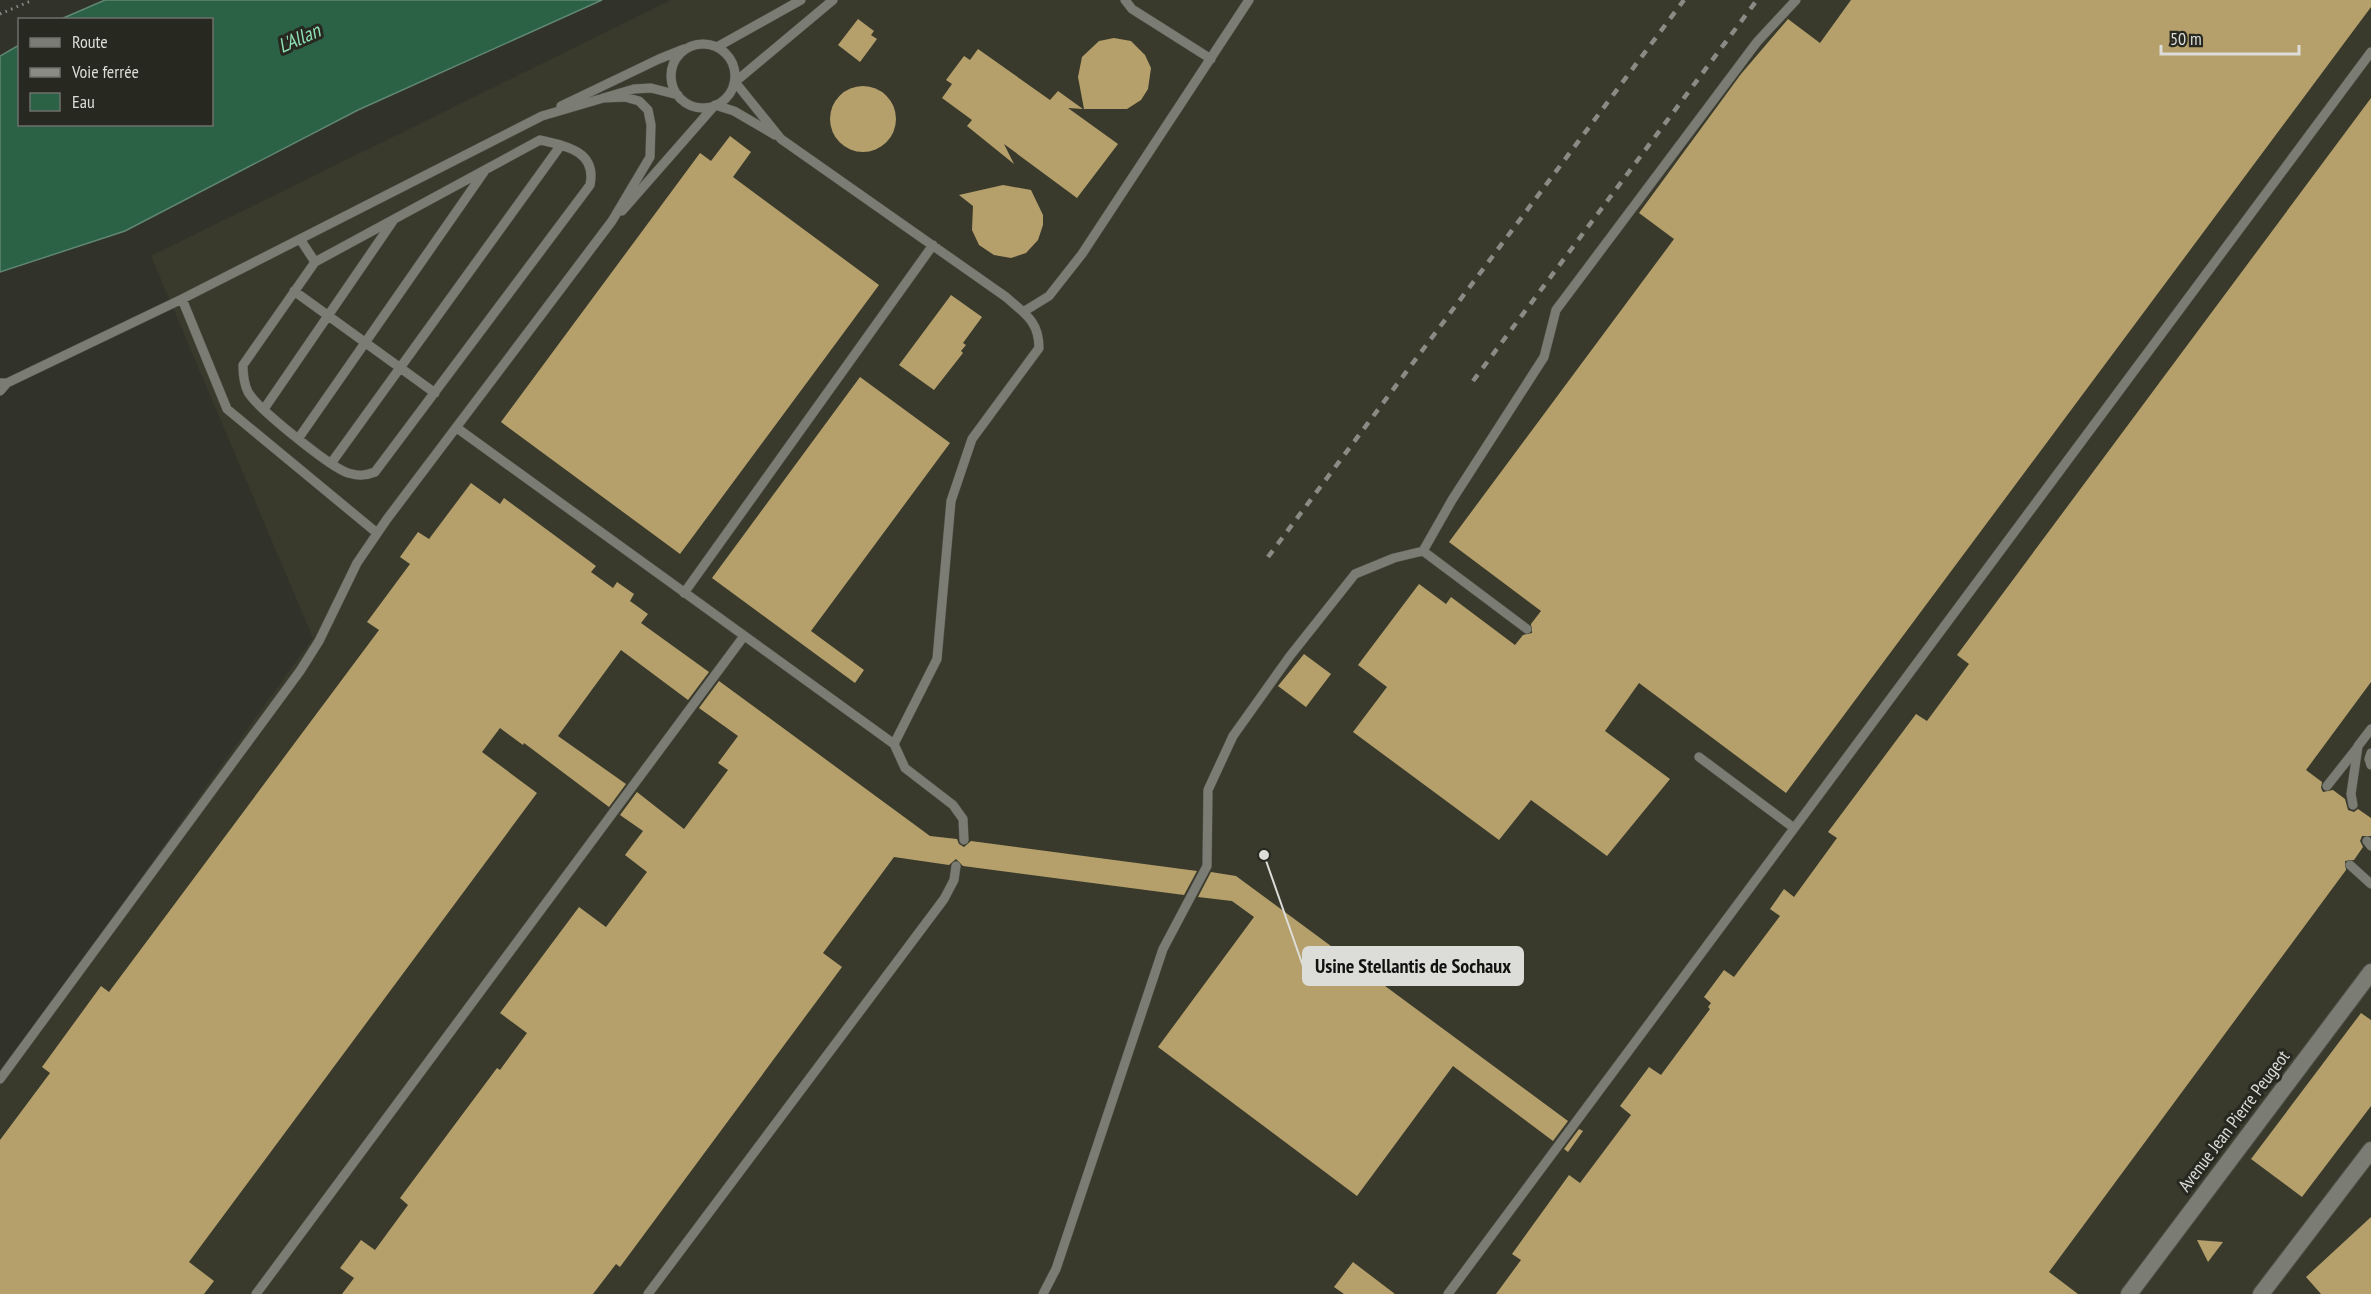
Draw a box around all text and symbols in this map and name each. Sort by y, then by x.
water label: L'Allan [274,17,325,59]
legend [18,18,213,126]
scale bar [2161,18,2299,56]
text: 50 m [2170,27,2202,50]
text: Route [72,30,108,53]
text: Voie ferrée [71,60,139,83]
text: Eau [72,90,95,113]
callout: Usine Stellantis de Sochaux [1303,947,1523,985]
text: Usine Stellantis de Sochaux [1315,953,1511,979]
street label: Avenue Jean Pierre Peugeot [2173,1045,2294,1196]

